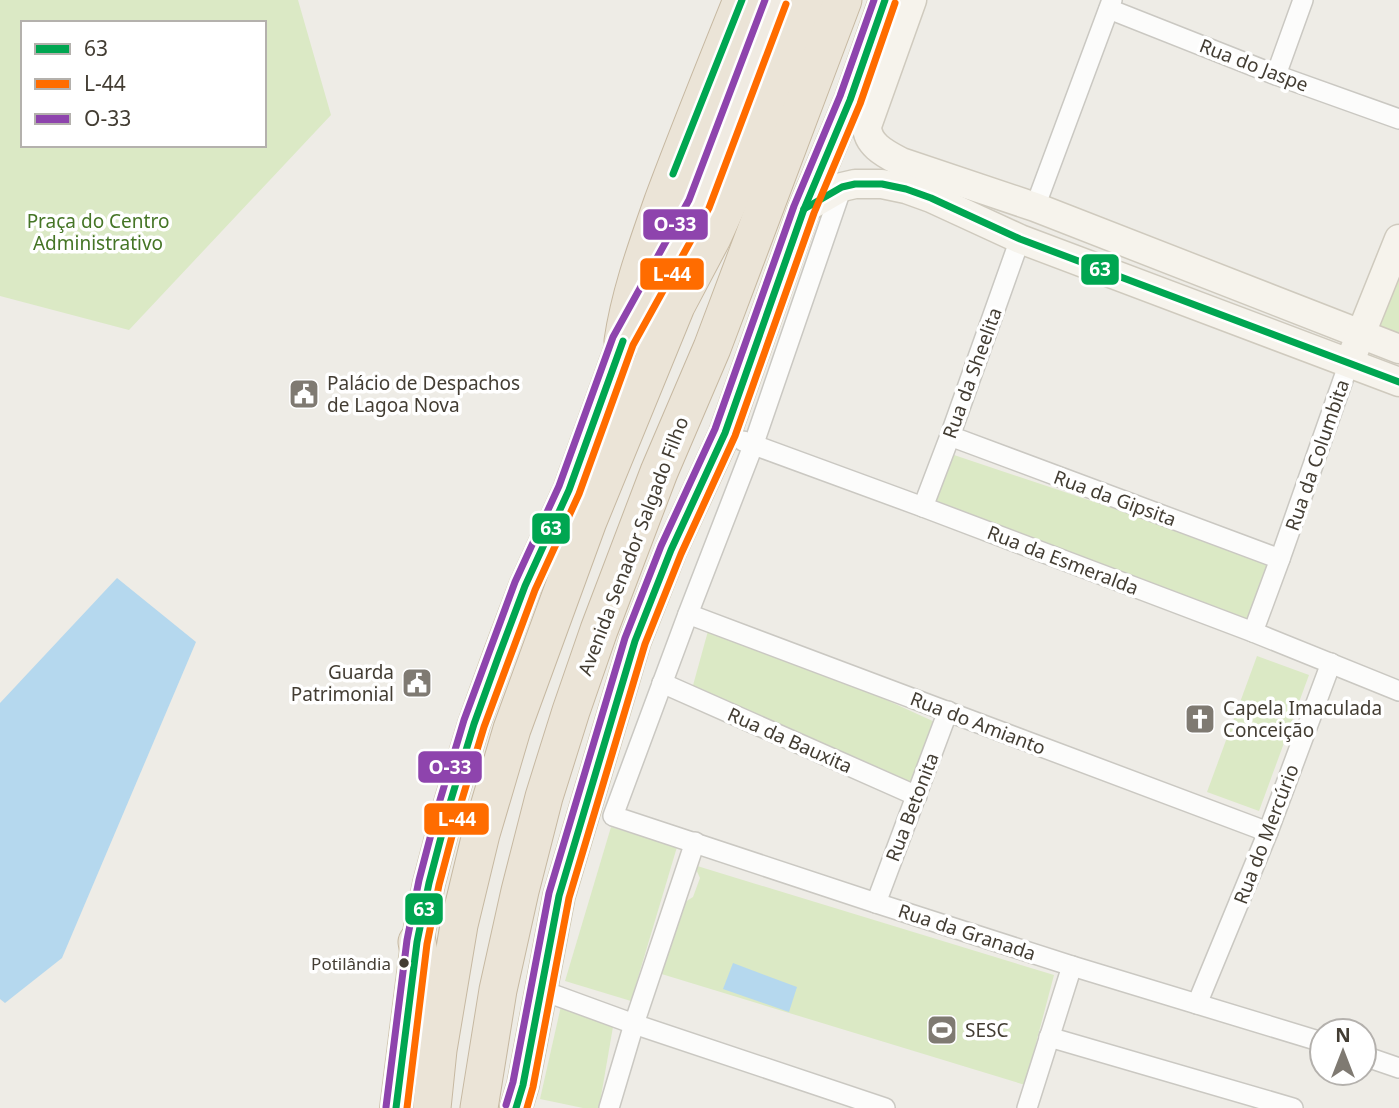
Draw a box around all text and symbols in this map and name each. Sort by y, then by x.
legend [21,21,266,147]
street label: Rua do Jaspe [1196,32,1312,98]
text: 63 [84,34,108,62]
text: L-44 [84,69,126,97]
text: O-33 [84,104,131,132]
park label: Praça do Centro Administrativo [27,208,169,256]
line badge: O-33 [642,208,709,241]
text: O-33 [654,211,697,237]
line badge: 63 [1080,253,1120,286]
text: 63 [1089,256,1111,282]
line badge: L-44 [639,257,705,291]
text: L-44 [653,261,691,287]
street label: Rua da Sheelita [936,304,1008,442]
place label: Palácio de Despachos de Lagoa Nova [327,370,520,418]
street label: Rua da Columbita [1279,376,1355,534]
public building icon: Palácio de Despachos de Lagoa Nova [287,377,321,411]
street label: Avenida Senador Salgado Filho [572,413,694,679]
street label: Rua da Gipsita [1050,464,1180,532]
line badge: 63 [531,512,571,545]
text: 63 [540,515,562,541]
street label: Rua da Esmeralda [984,519,1142,601]
place label: Guarda Patrimonial [291,659,394,707]
public building icon: Guarda Patrimonial [400,666,434,700]
street label: Rua do Amianto [907,685,1049,761]
place label: Capela Imaculada Conceição [1223,695,1382,743]
street label: Rua da Bauxita [724,701,856,779]
church icon: Capela Imaculada Conceição [1183,702,1217,736]
street label: Rua Betonita [879,749,945,865]
line badge: O-33 [417,750,483,784]
text: O-33 [429,754,472,780]
street label: Rua do Mercúrio [1227,760,1305,908]
line badge: L-44 [423,802,490,836]
text: L-44 [438,806,476,832]
line badge: 63 [404,892,444,926]
text: 63 [413,896,435,922]
street label: Rua da Granada [895,898,1039,966]
place label: Potilândia [311,952,391,975]
marker: Potilândia [397,956,411,970]
sports icon: SESC [925,1013,959,1047]
place label: SESC [965,1017,1008,1043]
north arrow [1308,1017,1378,1087]
text: N [1335,1022,1351,1048]

